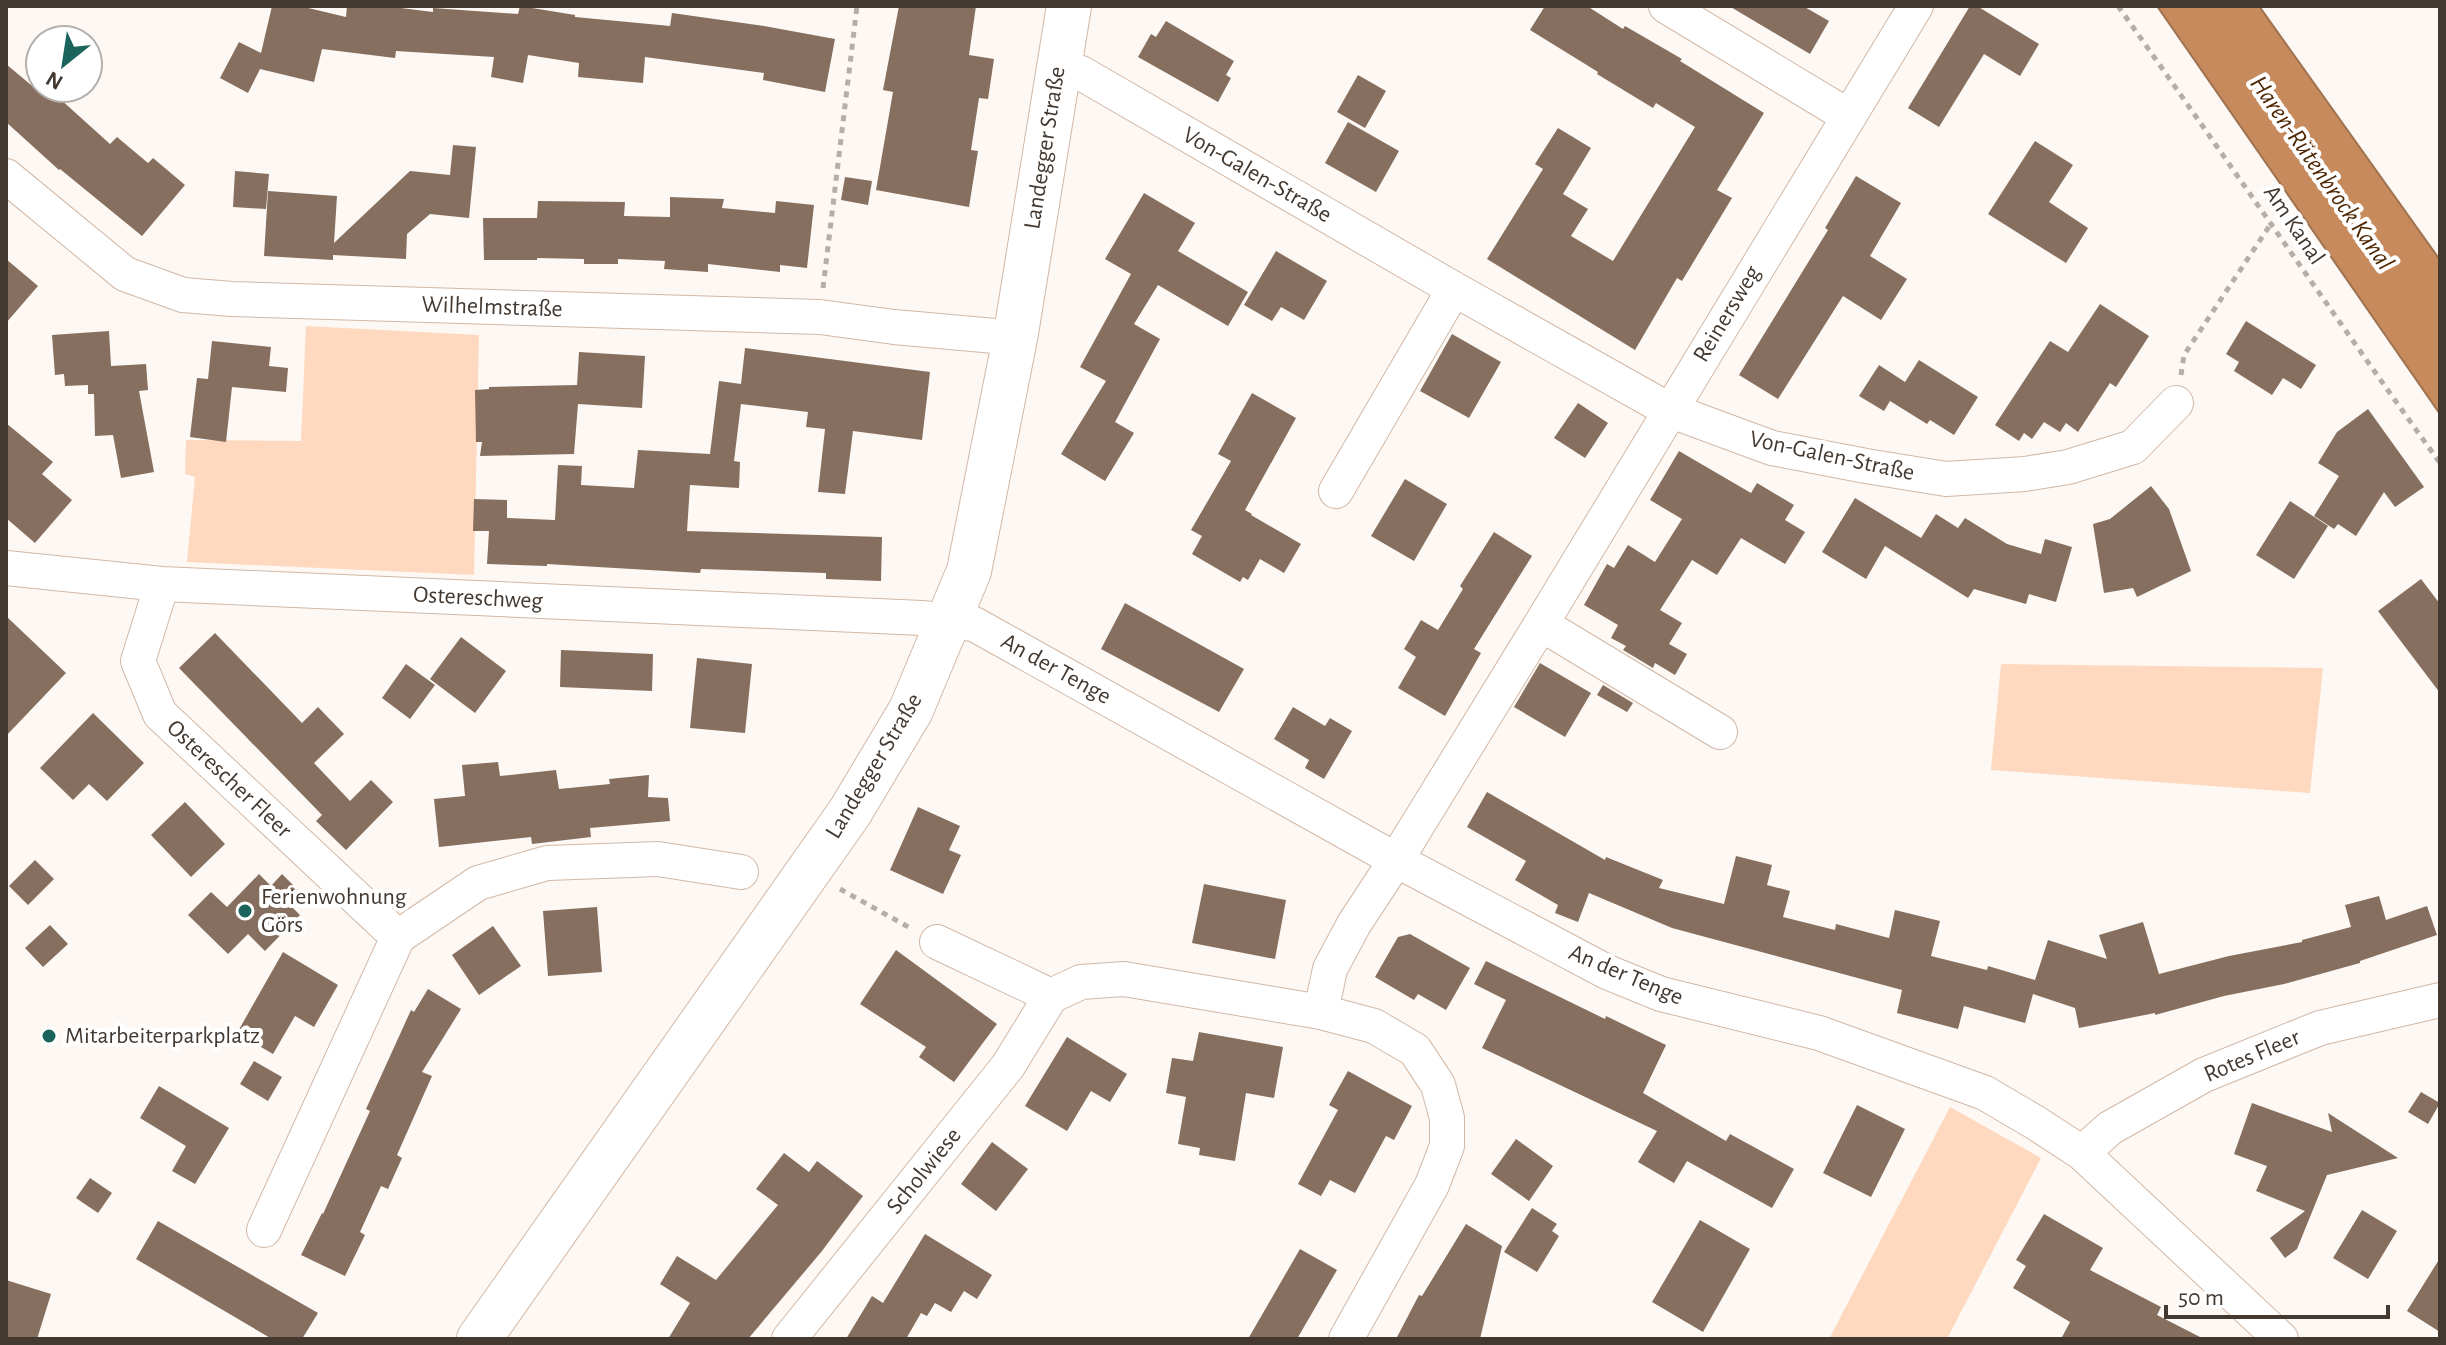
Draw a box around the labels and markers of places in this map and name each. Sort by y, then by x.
place label: Ferienwohnung Görs [261,885,407,937]
marker: Ferienwohnung Görs [236,902,254,920]
place label: Mitarbeiterparkplatz [65,1024,260,1048]
marker: Mitarbeiterparkplatz [40,1027,58,1045]

